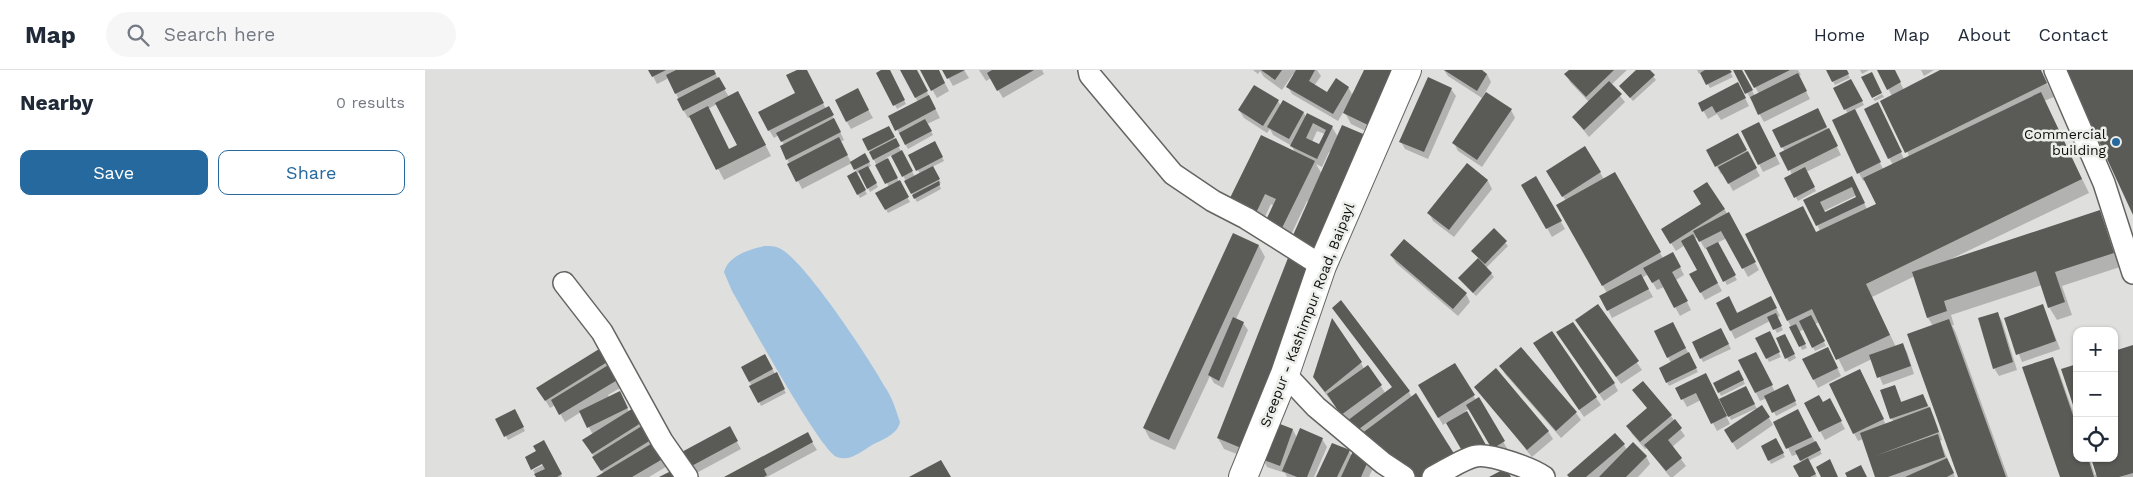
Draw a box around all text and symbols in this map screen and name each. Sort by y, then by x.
search box [106,12,456,57]
text: Map [25,21,76,49]
icon: search [124,21,152,49]
text: Search here [164,23,275,46]
text: Home [1814,24,1865,45]
text: Map [1893,24,1930,45]
text: About [1958,24,2010,45]
text: Contact [2038,24,2108,45]
text: Nearby [20,90,93,115]
text: 0 results [336,93,405,112]
place label: Commercial building [2024,126,2107,158]
marker: Commercial building [2110,136,2122,148]
button: Save [20,150,208,195]
button: Share [218,150,405,195]
street label: Sreepur - Kashimpur Road, Baipayl [1257,200,1358,429]
map controls [2073,327,2118,462]
button: + [2073,327,2118,372]
button: − [2073,372,2118,417]
button: locate [2073,417,2118,462]

